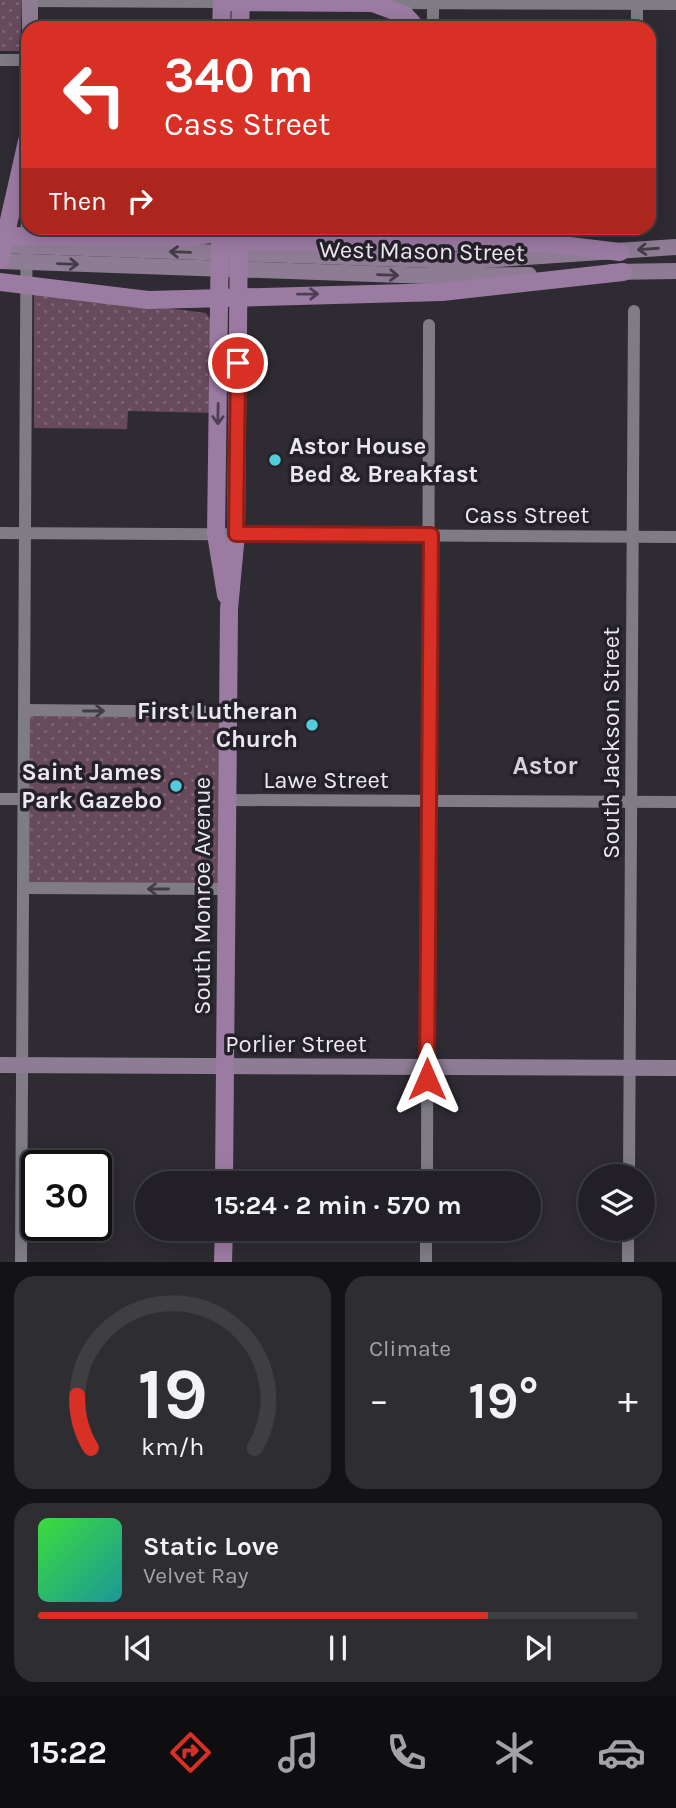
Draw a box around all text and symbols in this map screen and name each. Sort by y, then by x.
text: 340 m [164,47,314,104]
icon: left [49,49,140,140]
text: Cass Street [164,106,330,143]
icon: right [121,182,159,220]
text: Then [49,186,107,217]
street label: West Mason Street [319,235,525,267]
one-way arrow [637,243,660,256]
one-way arrow [169,246,192,259]
one-way arrow [56,257,79,270]
one-way arrow [376,268,399,282]
one-way arrow [296,287,319,301]
pin [208,333,268,393]
icon: arrive [219,344,257,382]
one-way arrow [211,403,225,426]
place label: Astor House Bed & Breakfast [289,432,478,488]
marker: Astor House Bed & Breakfast [267,452,283,468]
street label: Cass Street [465,501,589,529]
street label: South Jackson Street [597,627,625,859]
place label: First Lutheran Church [137,697,298,753]
one-way arrow [82,704,105,718]
marker: First Lutheran Church [304,717,320,733]
district label: Astor [512,750,578,781]
place label: Saint James Park Gazebo [21,758,162,814]
street label: Lawe Street [263,766,389,794]
street label: South Monroe Avenue [188,777,216,1015]
marker: Saint James Park Gazebo [168,778,184,794]
one-way arrow [147,882,170,896]
street label: Porlier Street [225,1030,367,1058]
position arrow [390,1042,464,1116]
speed limit sign: 30 [21,1150,112,1241]
map controls [578,1164,655,1241]
button: layers [578,1164,655,1241]
text: 15:24 · 2 min · 570 m [214,1190,462,1221]
text: Climate [369,1335,451,1362]
text: 19 [137,1352,208,1437]
text: 19° [468,1370,539,1431]
text: − [369,1378,389,1423]
text: + [618,1378,638,1423]
text: km/h [141,1432,204,1461]
text: Static Love [143,1531,279,1562]
text: Velvet Ray [143,1562,248,1589]
icon: previous [119,1629,157,1667]
icon: pause [319,1629,357,1667]
icon: next [519,1629,557,1667]
icon: directions [166,1728,215,1777]
icon: music [274,1728,323,1777]
icon: phone [382,1728,431,1777]
icon: climate [490,1728,539,1777]
icon: car [597,1728,646,1777]
text: 15:22 [29,1734,107,1771]

